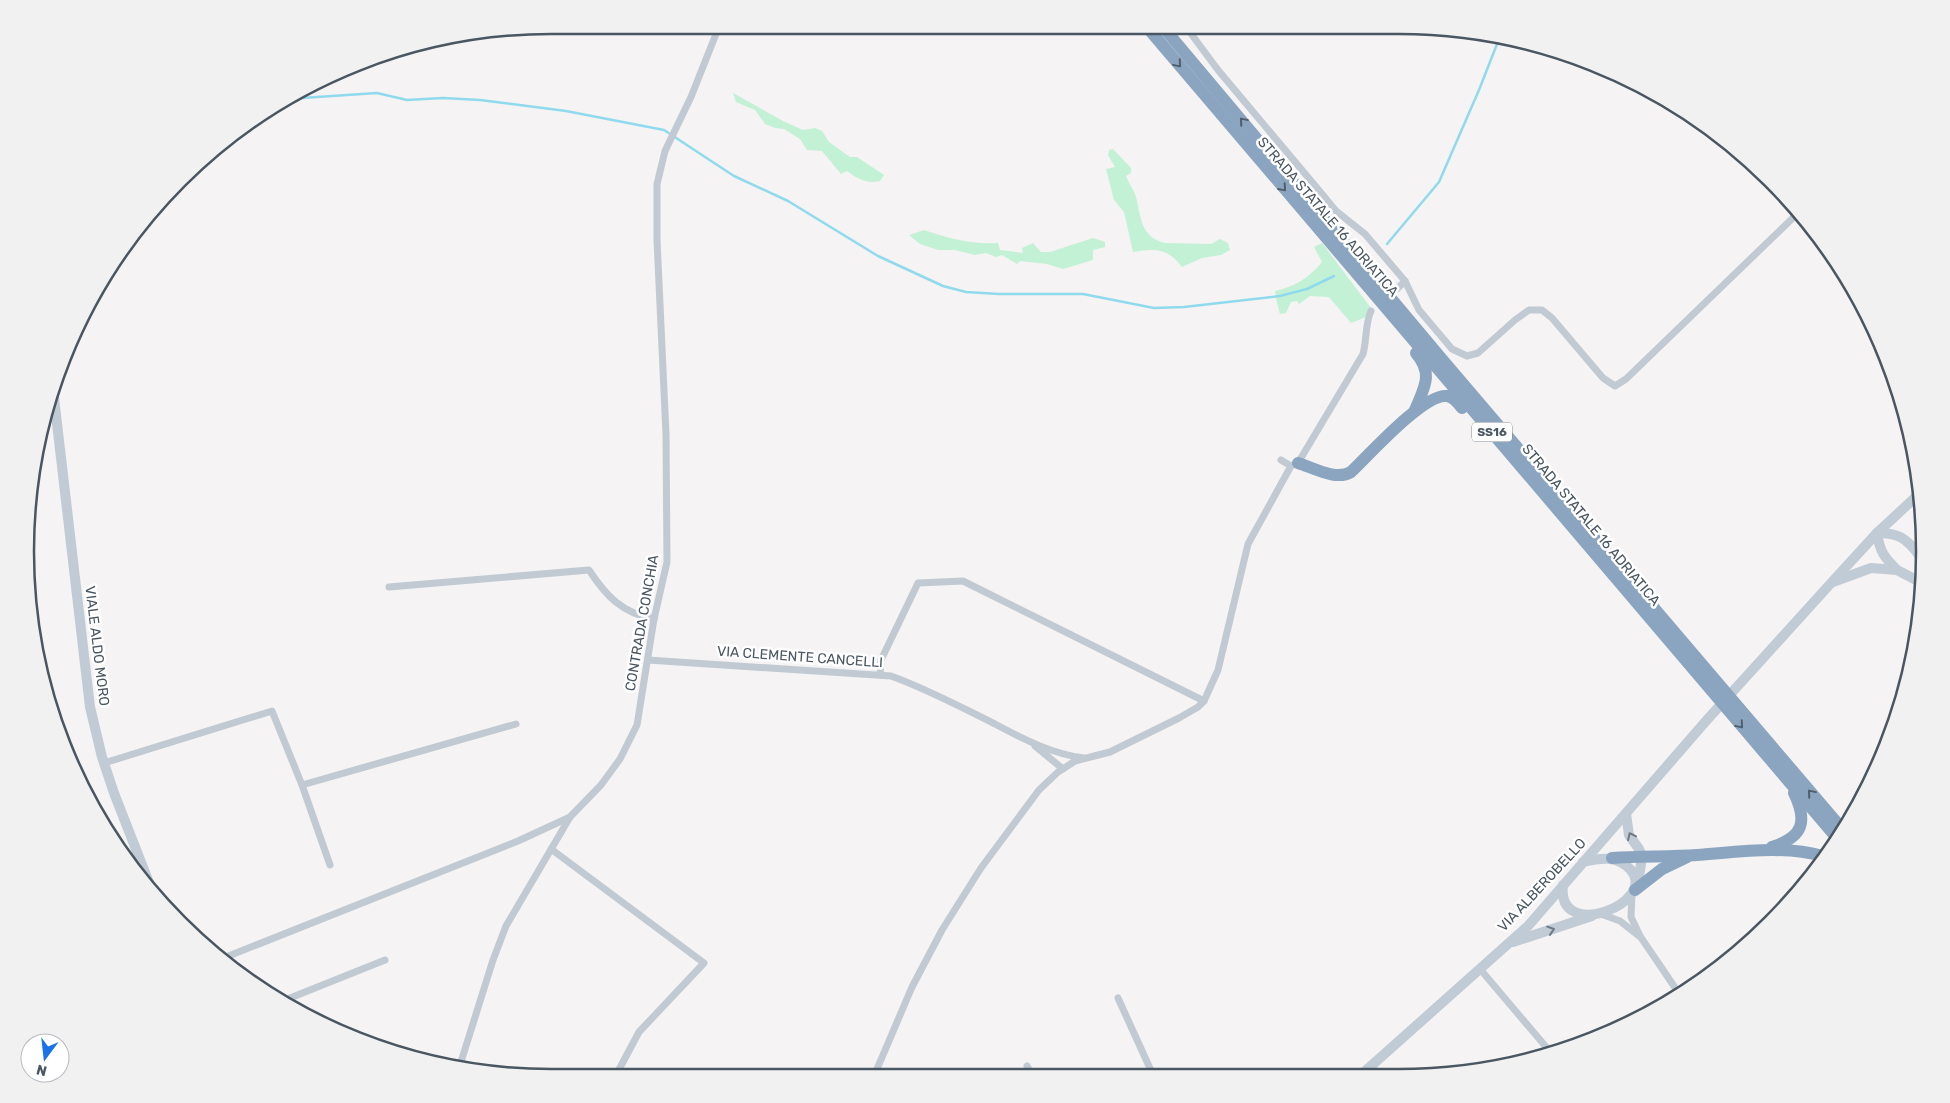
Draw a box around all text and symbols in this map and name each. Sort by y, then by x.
one-way arrow [1172,59,1181,68]
one-way arrow [1239,118,1248,127]
street label: STRADA STATALE 16 ADRIATICA [1254,134,1402,301]
one-way arrow [1278,183,1287,192]
road number: SS16 [1472,422,1512,442]
street label: STRADA STATALE 16 ADRIATICA [1518,441,1664,610]
street label: CONTRADA CONCHIA [622,553,662,693]
street label: VIALE ALDO MORO [81,585,113,707]
street label: VIA CLEMENTE CANCELLI [717,643,883,671]
one-way arrow [1735,719,1743,728]
one-way arrow [1808,789,1817,798]
one-way arrow [1627,832,1638,841]
street label: VIA ALBEROBELLO [1494,835,1590,935]
one-way arrow [1546,925,1554,935]
north arrow [20,1033,70,1083]
text: N [35,1061,49,1080]

